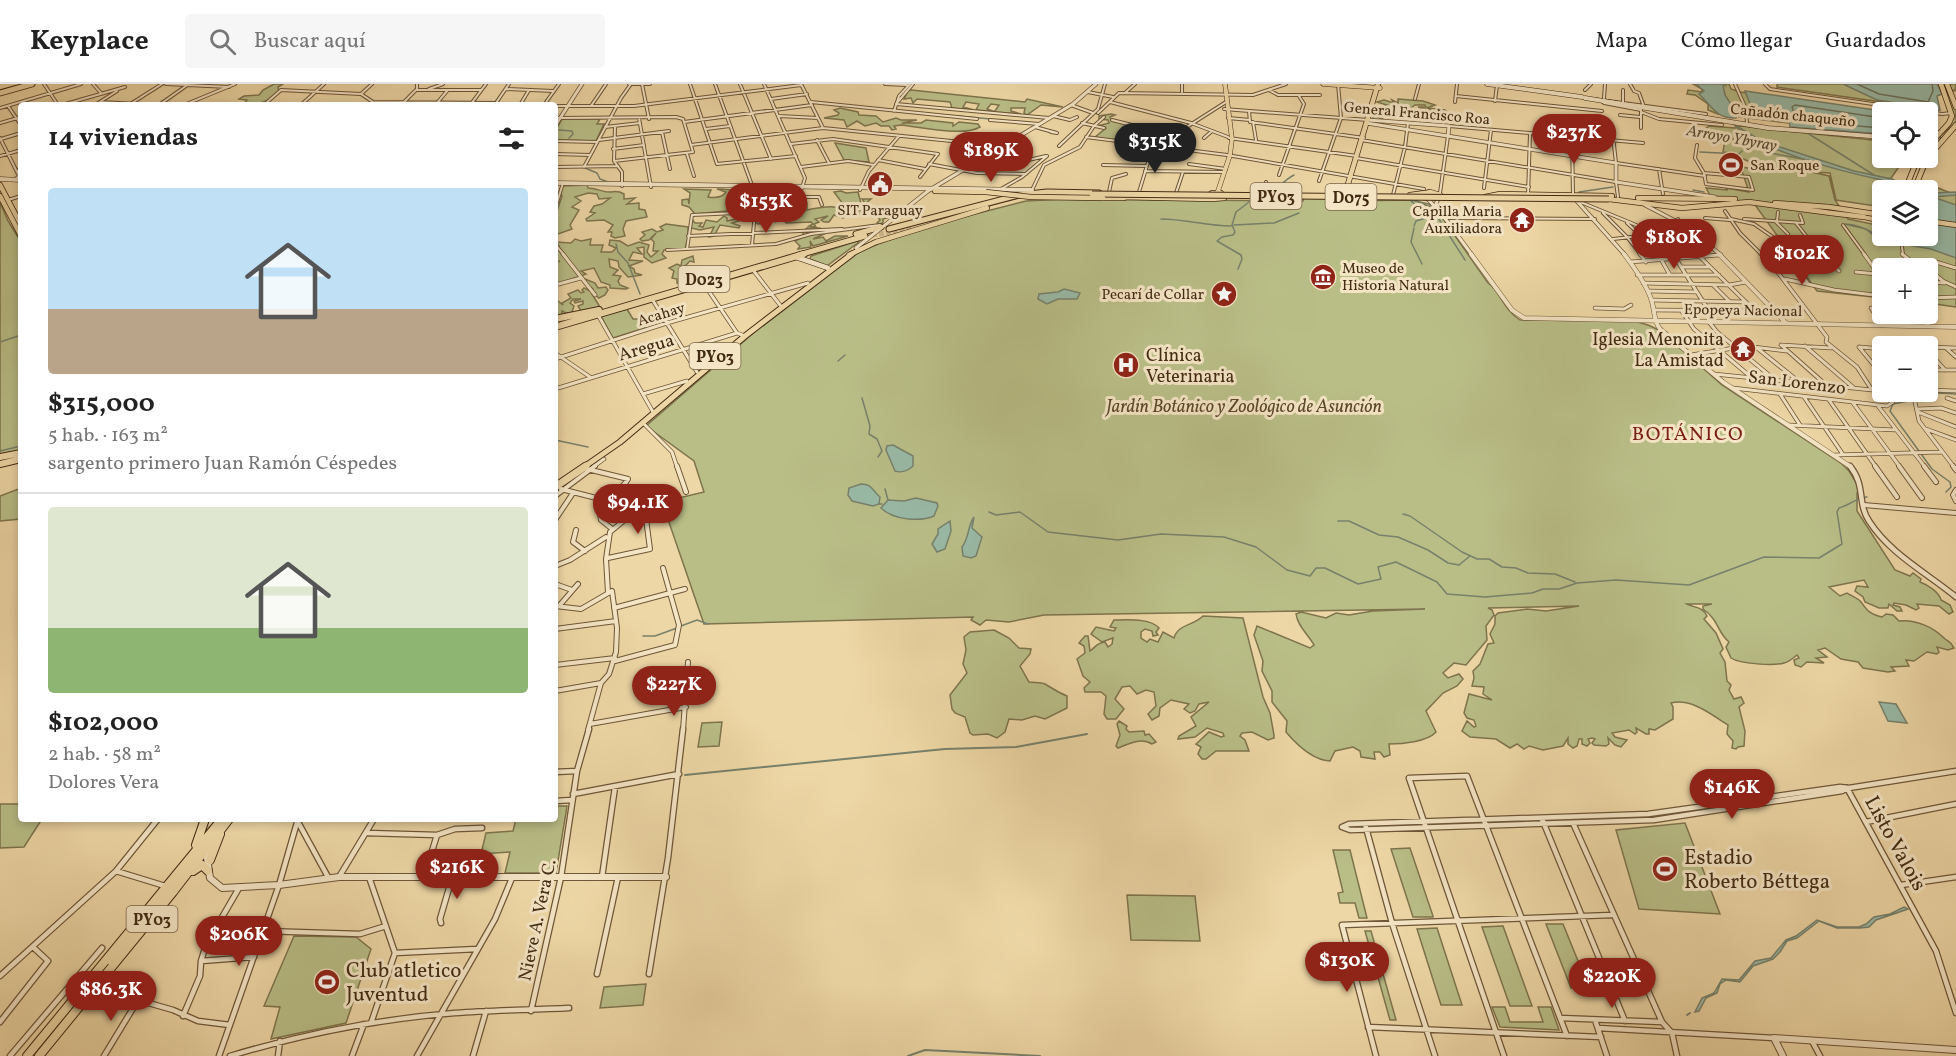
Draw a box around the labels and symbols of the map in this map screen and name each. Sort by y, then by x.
street label: General Francisco Roa [1343,98,1491,131]
street label: Cañadón chaqueño [1729,99,1856,133]
pin: $237K [1532,114,1616,165]
water label: Arroyo Ybyray [1684,120,1779,158]
pin: $315K [1113,123,1197,174]
pin: $189K [949,132,1033,183]
sports icon: San Roque [1716,150,1746,180]
place label: San Roque [1750,156,1819,177]
public building icon: SIT Paraguay [865,169,895,199]
pin: $153K [724,183,808,234]
road number: PY03 [1250,183,1302,209]
road number: D075 [1326,184,1376,210]
place label: SIT Paraguay [837,201,923,222]
place label: Capilla Maria Auxiliadora [1412,202,1502,240]
temple icon: Capilla Maria Auxiliadora [1507,205,1537,235]
pin: $180K [1632,219,1716,270]
pin: $102K [1760,235,1844,286]
place label: Museo de Historia Natural [1342,259,1449,297]
museum icon: Museo de Historia Natural [1308,262,1338,292]
road number: D023 [678,266,730,292]
place icon: Pecarí de Collar [1209,279,1239,309]
place label: Pecarí de Collar [1102,285,1204,306]
street label: Acahay [635,298,688,333]
street label: Epopeya Nacional [1684,300,1802,323]
place label: Iglesia Menonita La Amistad [1592,328,1724,374]
street label: Aregua [616,329,677,368]
temple icon: Iglesia Menonita La Amistad [1728,334,1758,364]
road number: PY03 [690,343,740,369]
place label: Clínica Veterinaria [1146,344,1234,390]
hospital icon: Clínica Veterinaria [1111,350,1141,380]
street label: San Lorenzo [1746,365,1847,402]
park label: Jardín Botánico y Zoológico de Asunción [1104,395,1382,420]
district label: BOTÁNICO [1632,421,1744,449]
pin: $94.1K [589,484,687,535]
pin: $227K [632,666,716,717]
pin: $146K [1690,769,1774,820]
street label: Listo Valois [1857,791,1933,897]
place label: Estadio Roberto Béttega [1684,844,1830,897]
pin: $216K [415,849,499,900]
sports icon: Estadio Roberto Béttega [1650,854,1680,884]
street label: Nieve A. Vera C. [513,857,564,983]
road number: PY03 [126,906,178,932]
pin: $206K [197,916,281,967]
pin: $130K [1305,942,1389,993]
place label: Club atletico Juventud [346,957,462,1010]
pin: $220K [1570,958,1654,1009]
sports icon: Club atletico Juventud [312,967,342,997]
pin: $86.3K [62,971,160,1022]

